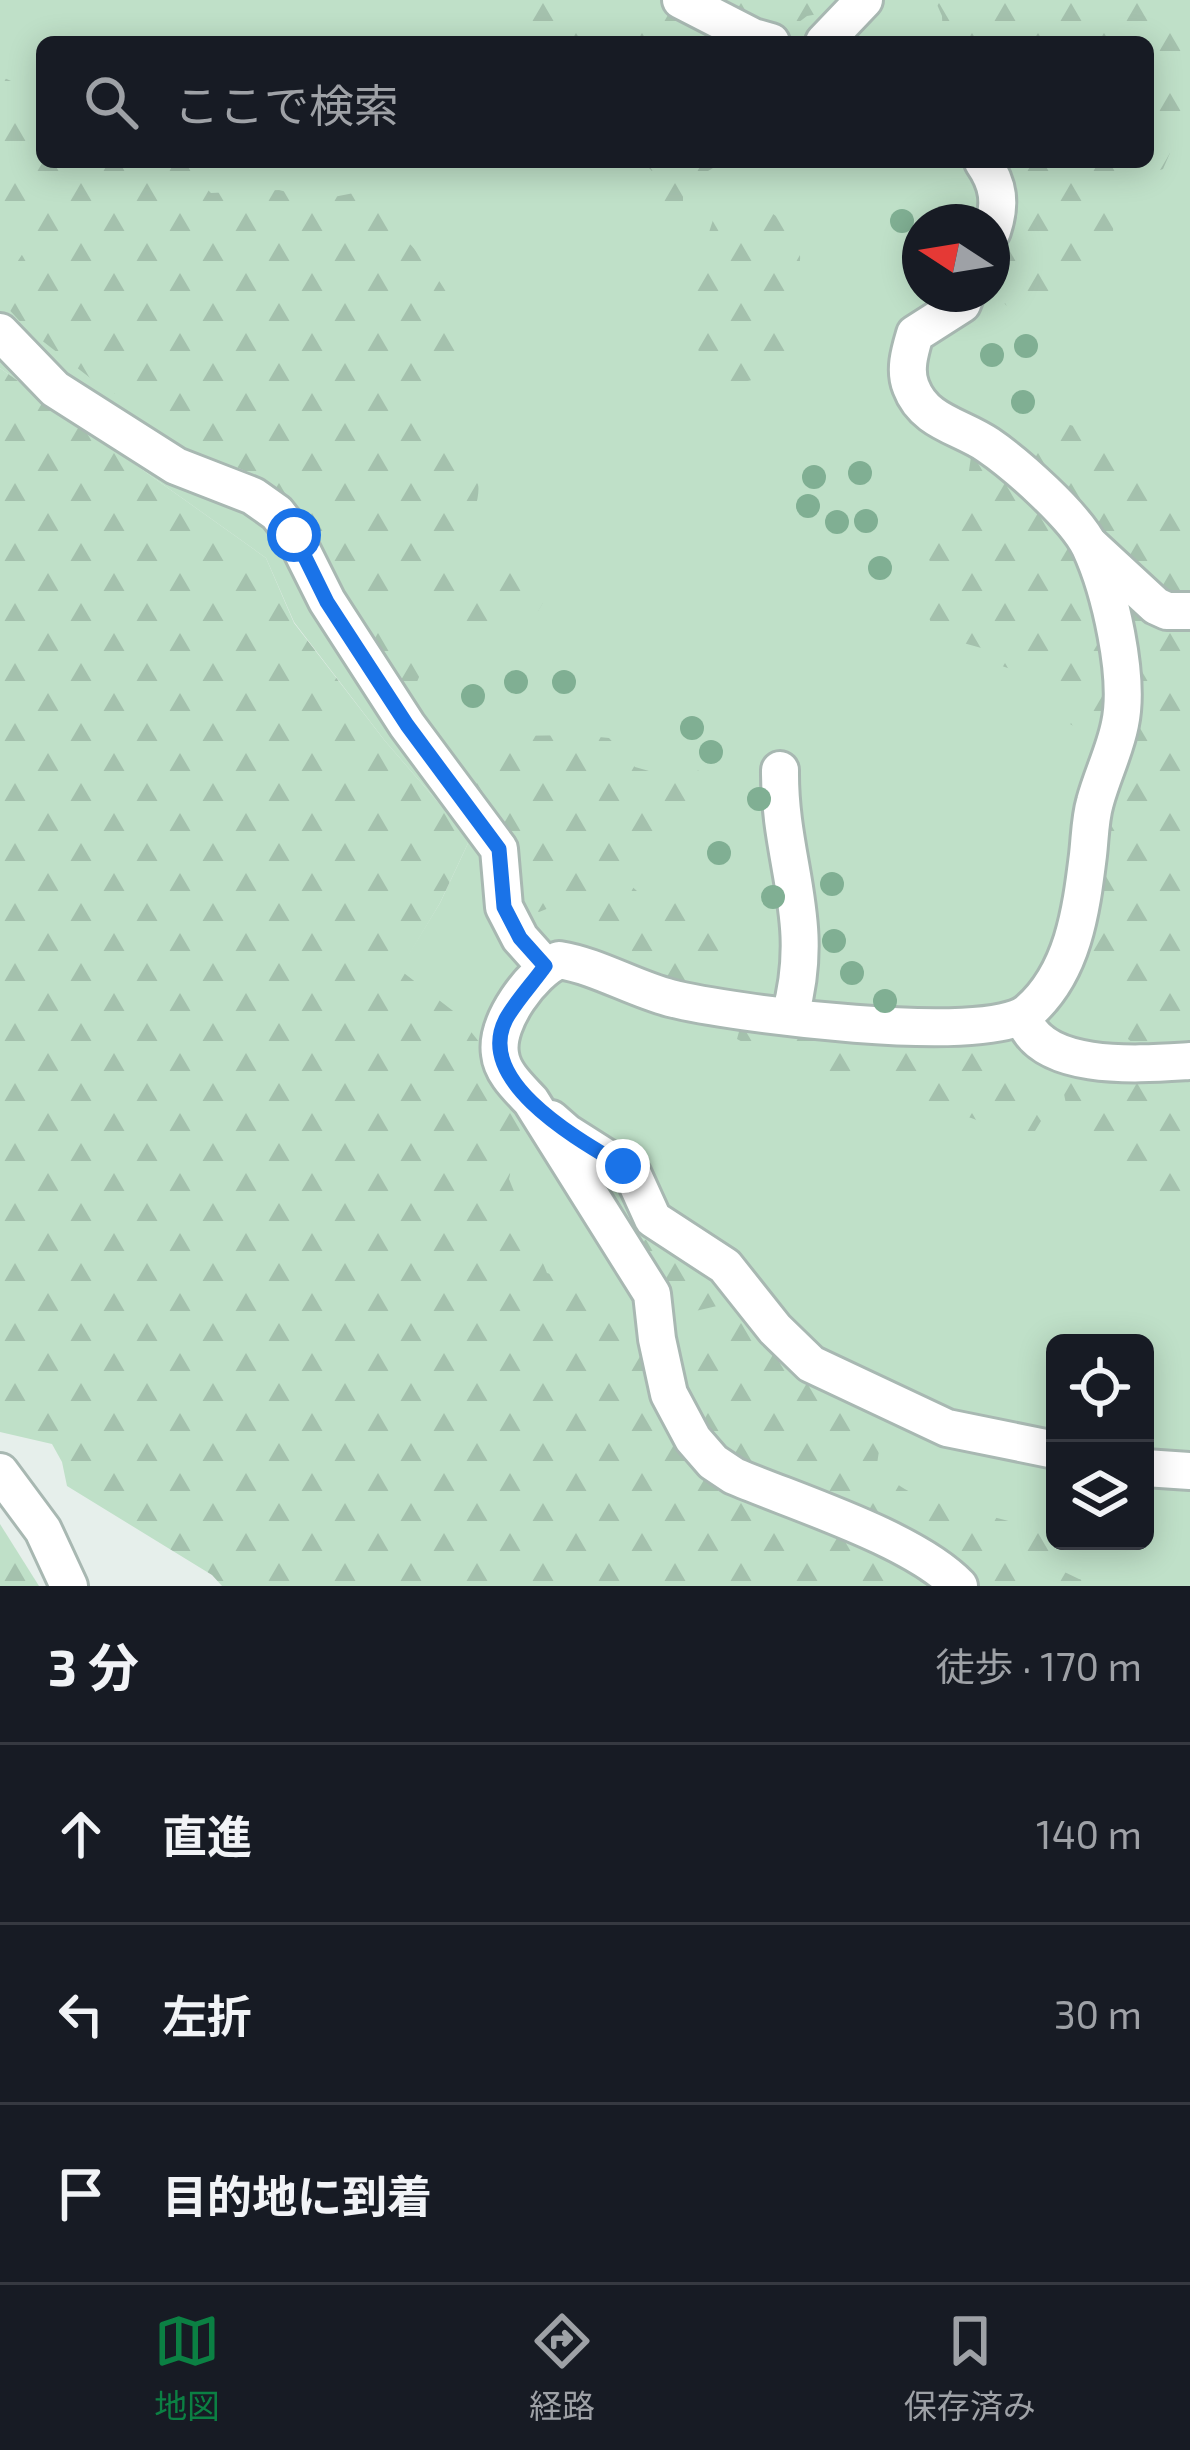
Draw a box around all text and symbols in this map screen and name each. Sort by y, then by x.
search box [36,36,1154,168]
icon: search [78,69,144,135]
text: ここで検索 [174,77,399,131]
north arrow [902,204,1010,312]
route start [267,508,321,562]
route end [596,1139,650,1193]
map controls [1046,1334,1154,1550]
button: locate [1046,1334,1154,1442]
button: layers [1046,1442,1154,1550]
text: 3 分 [48,1635,139,1696]
text: 徒歩 · 170 m [936,1642,1142,1689]
icon: ahead [48,1801,114,1867]
text: 直進 [162,1808,252,1862]
text: 140 m [1036,1810,1142,1857]
icon: left [48,1981,114,2047]
text: 左折 [162,1988,252,2042]
text: 30 m [1054,1990,1142,2037]
icon: arrive [48,2161,114,2227]
text: 目的地に到着 [162,2168,432,2222]
tab: 地図 [154,2308,220,2428]
tab: 経路 [529,2308,595,2428]
tab: 保存済み [904,2308,1036,2428]

